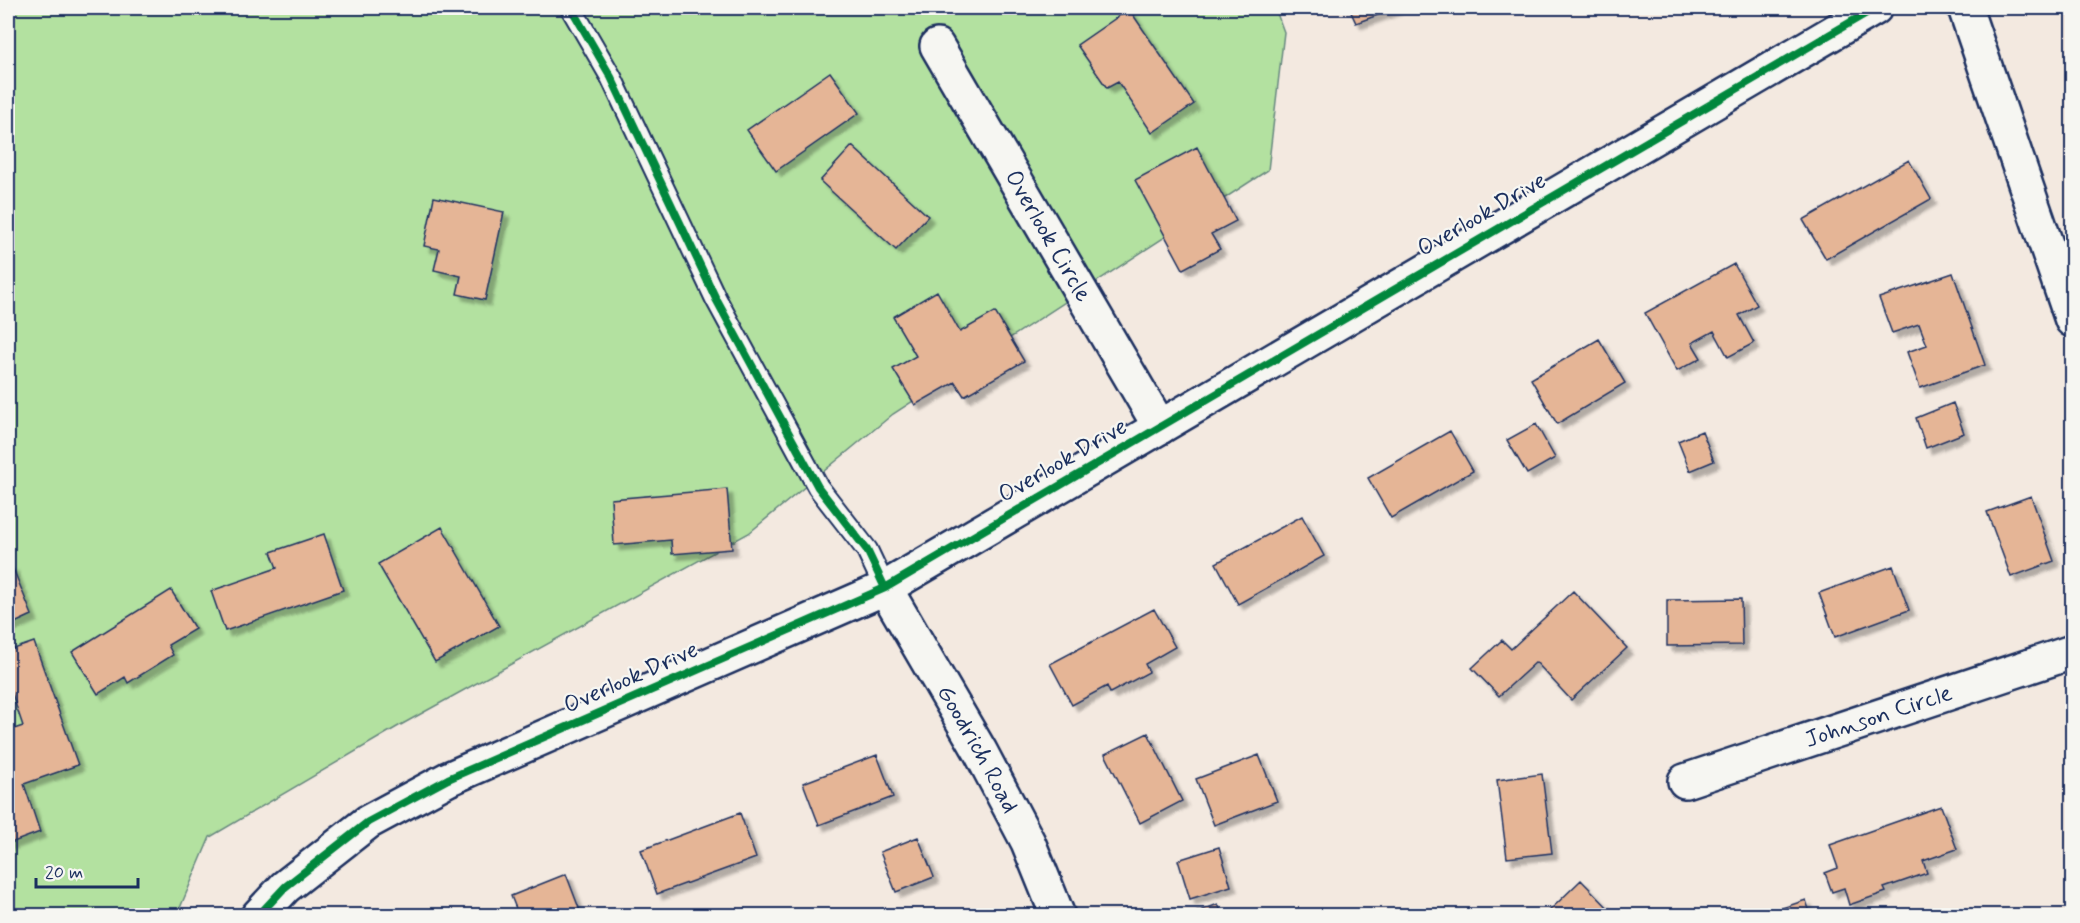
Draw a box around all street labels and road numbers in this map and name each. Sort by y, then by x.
street label: Overlook Circle [997,164,1099,308]
street label: Overlook Drive [1412,166,1552,264]
street label: Overlook Drive [993,412,1133,510]
street label: Overlook Drive [559,634,703,722]
street label: Johnson Circle [1801,677,1956,755]
street label: Goodrich Road [929,679,1026,819]

